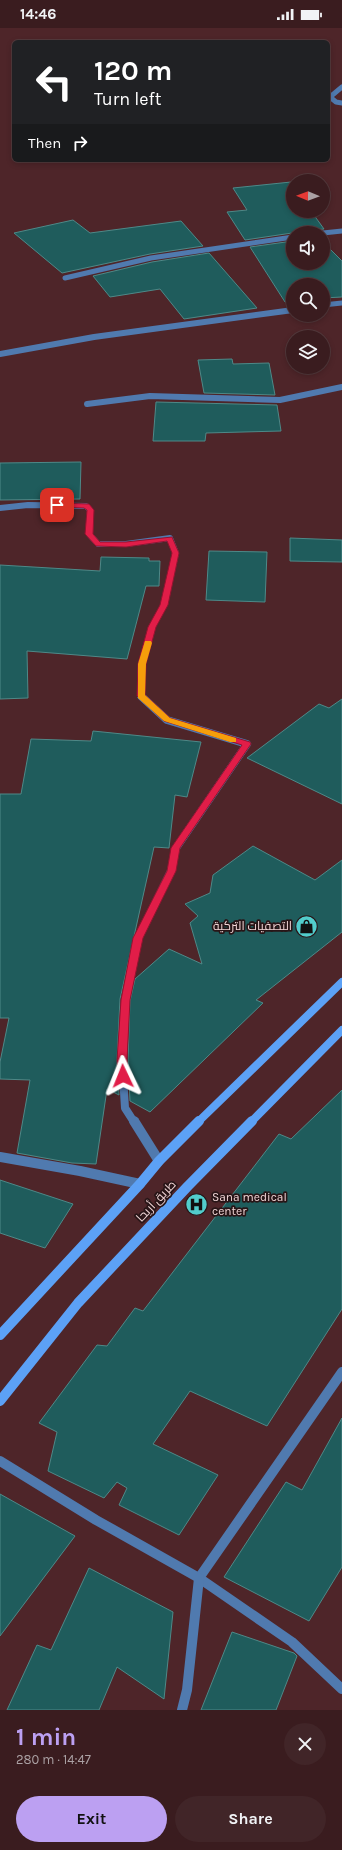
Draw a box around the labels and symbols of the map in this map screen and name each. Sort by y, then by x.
north arrow [286,174,330,218]
pin [40,488,74,522]
shop icon: التصفيات التركية [294,913,320,939]
place label: التصفيات التركية [213,919,292,933]
position arrow [102,1055,144,1097]
street label: طريق أريحا [133,1177,179,1225]
place label: Sana medical center [212,1190,287,1218]
hospital icon: Sana medical center [183,1191,209,1217]

